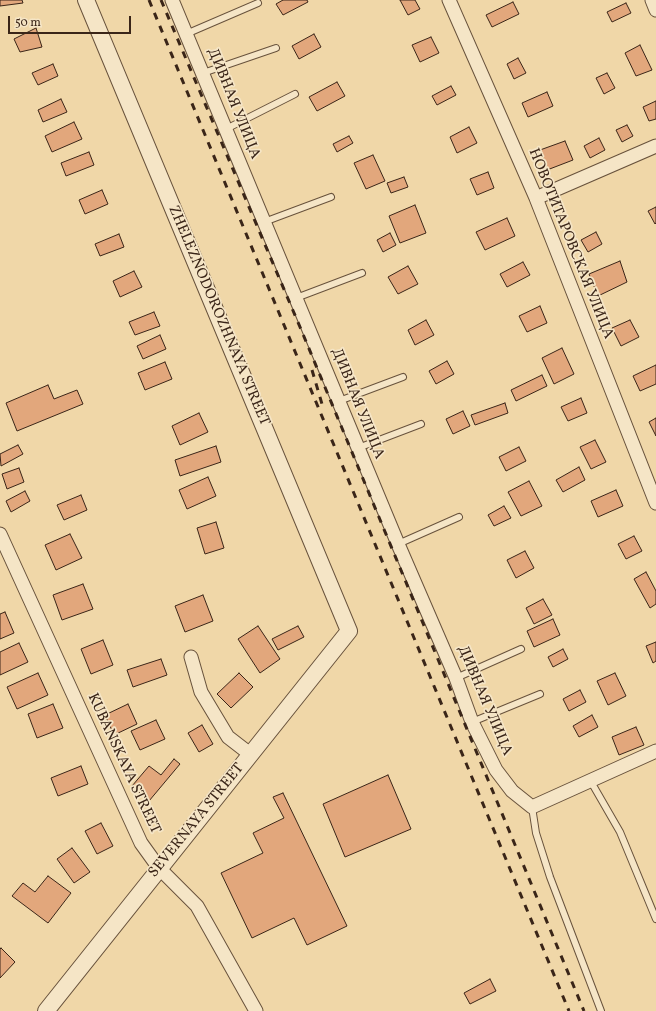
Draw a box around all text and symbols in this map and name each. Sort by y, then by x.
scale bar [10,8,133,34]
text: 50 m [15,15,41,31]
street label: ДИВНАЯ УЛИЦА [203,46,263,162]
street label: НОВОТИТАРОВСКАЯ УЛИЦА [523,146,617,342]
street label: ZHELEZNODOROZHNAYA STREET [163,203,273,429]
street label: ДИВНАЯ УЛИЦА [327,346,387,462]
street label: ДИВНАЯ УЛИЦА [453,643,515,759]
street label: KUBANSKAYA STREET [83,691,163,837]
street label: SEVERNAYA STREET [145,760,249,882]

